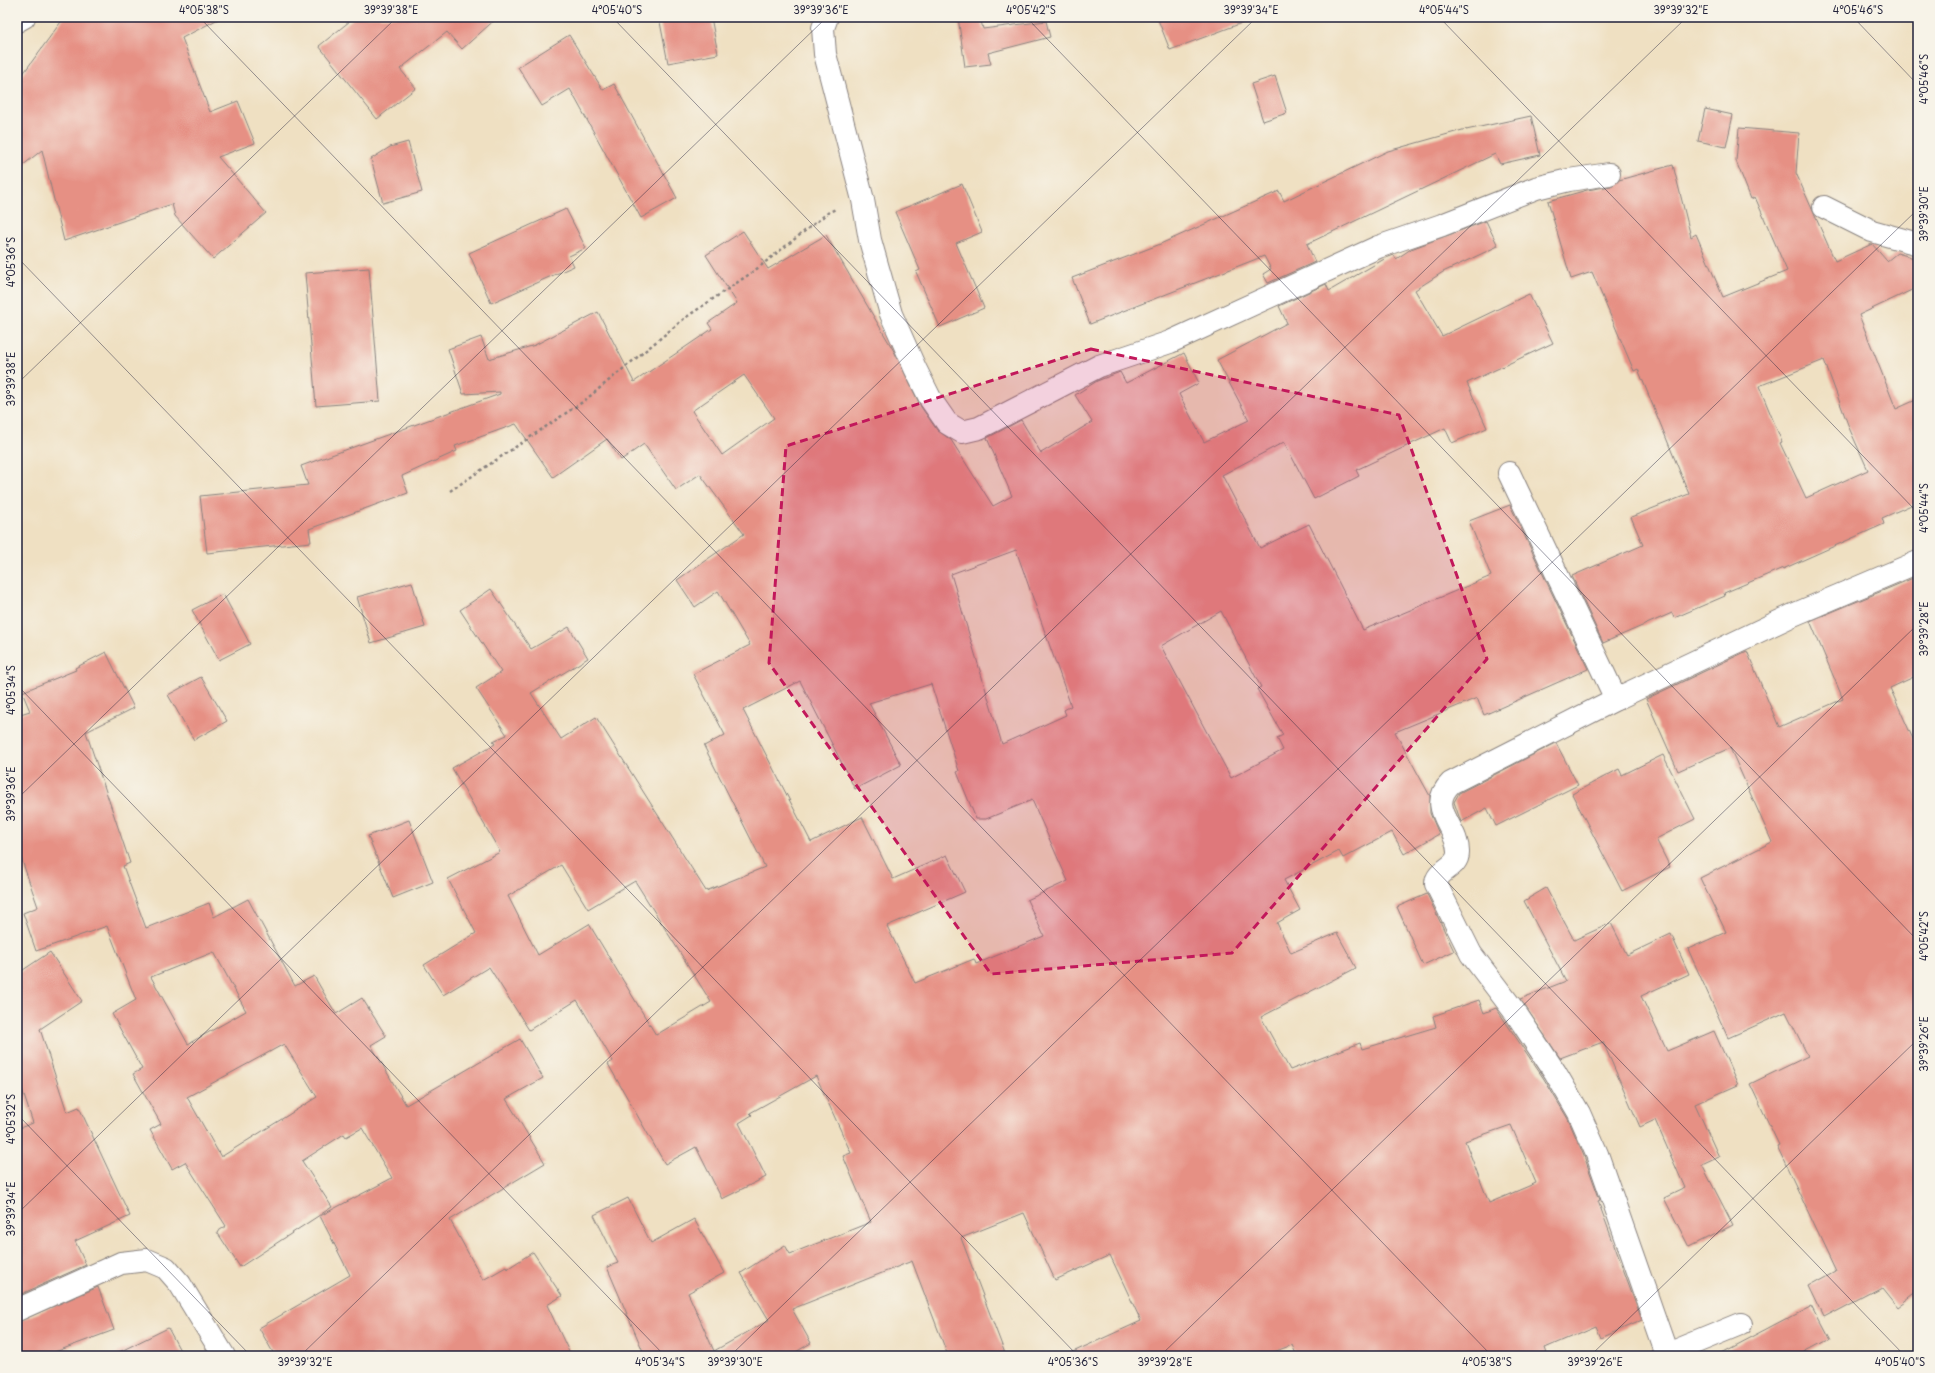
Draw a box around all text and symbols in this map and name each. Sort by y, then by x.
text: 4°05'38"S [179,2,229,17]
text: 39°39'38"E [364,2,418,17]
text: 4°05'40"S [592,2,642,17]
text: 39°39'36"E [793,2,849,17]
text: 4°05'42"S [1006,2,1056,17]
text: 39°39'34"E [1224,2,1278,17]
text: 4°05'44"S [1419,2,1469,17]
text: 39°39'32"E [1653,2,1709,17]
text: 4°05'46"S [1833,2,1883,17]
text: 4°05'46"S [1916,54,1931,104]
text: 39°39'30"E [1916,186,1931,242]
text: 4°05'36"S [3,237,18,287]
text: 39°39'38"E [3,352,18,406]
text: 4°05'44"S [1916,483,1931,533]
text: 39°39'28"E [1916,601,1931,657]
text: 4°05'34"S [3,665,18,715]
text: 39°39'36"E [3,766,18,822]
text: 4°05'42"S [1916,911,1931,961]
text: 39°39'26"E [1916,1016,1931,1072]
text: 4°05'32"S [3,1094,18,1144]
text: 39°39'34"E [3,1182,18,1236]
text: 39°39'32"E [277,1354,333,1369]
text: 4°05'34"S [635,1354,685,1369]
text: 39°39'30"E [707,1354,763,1369]
text: 4°05'36"S [1048,1354,1098,1369]
text: 39°39'28"E [1137,1354,1193,1369]
text: 4°05'38"S [1462,1354,1512,1369]
text: 39°39'26"E [1567,1354,1623,1369]
text: 4°05'40"S [1875,1354,1925,1369]

